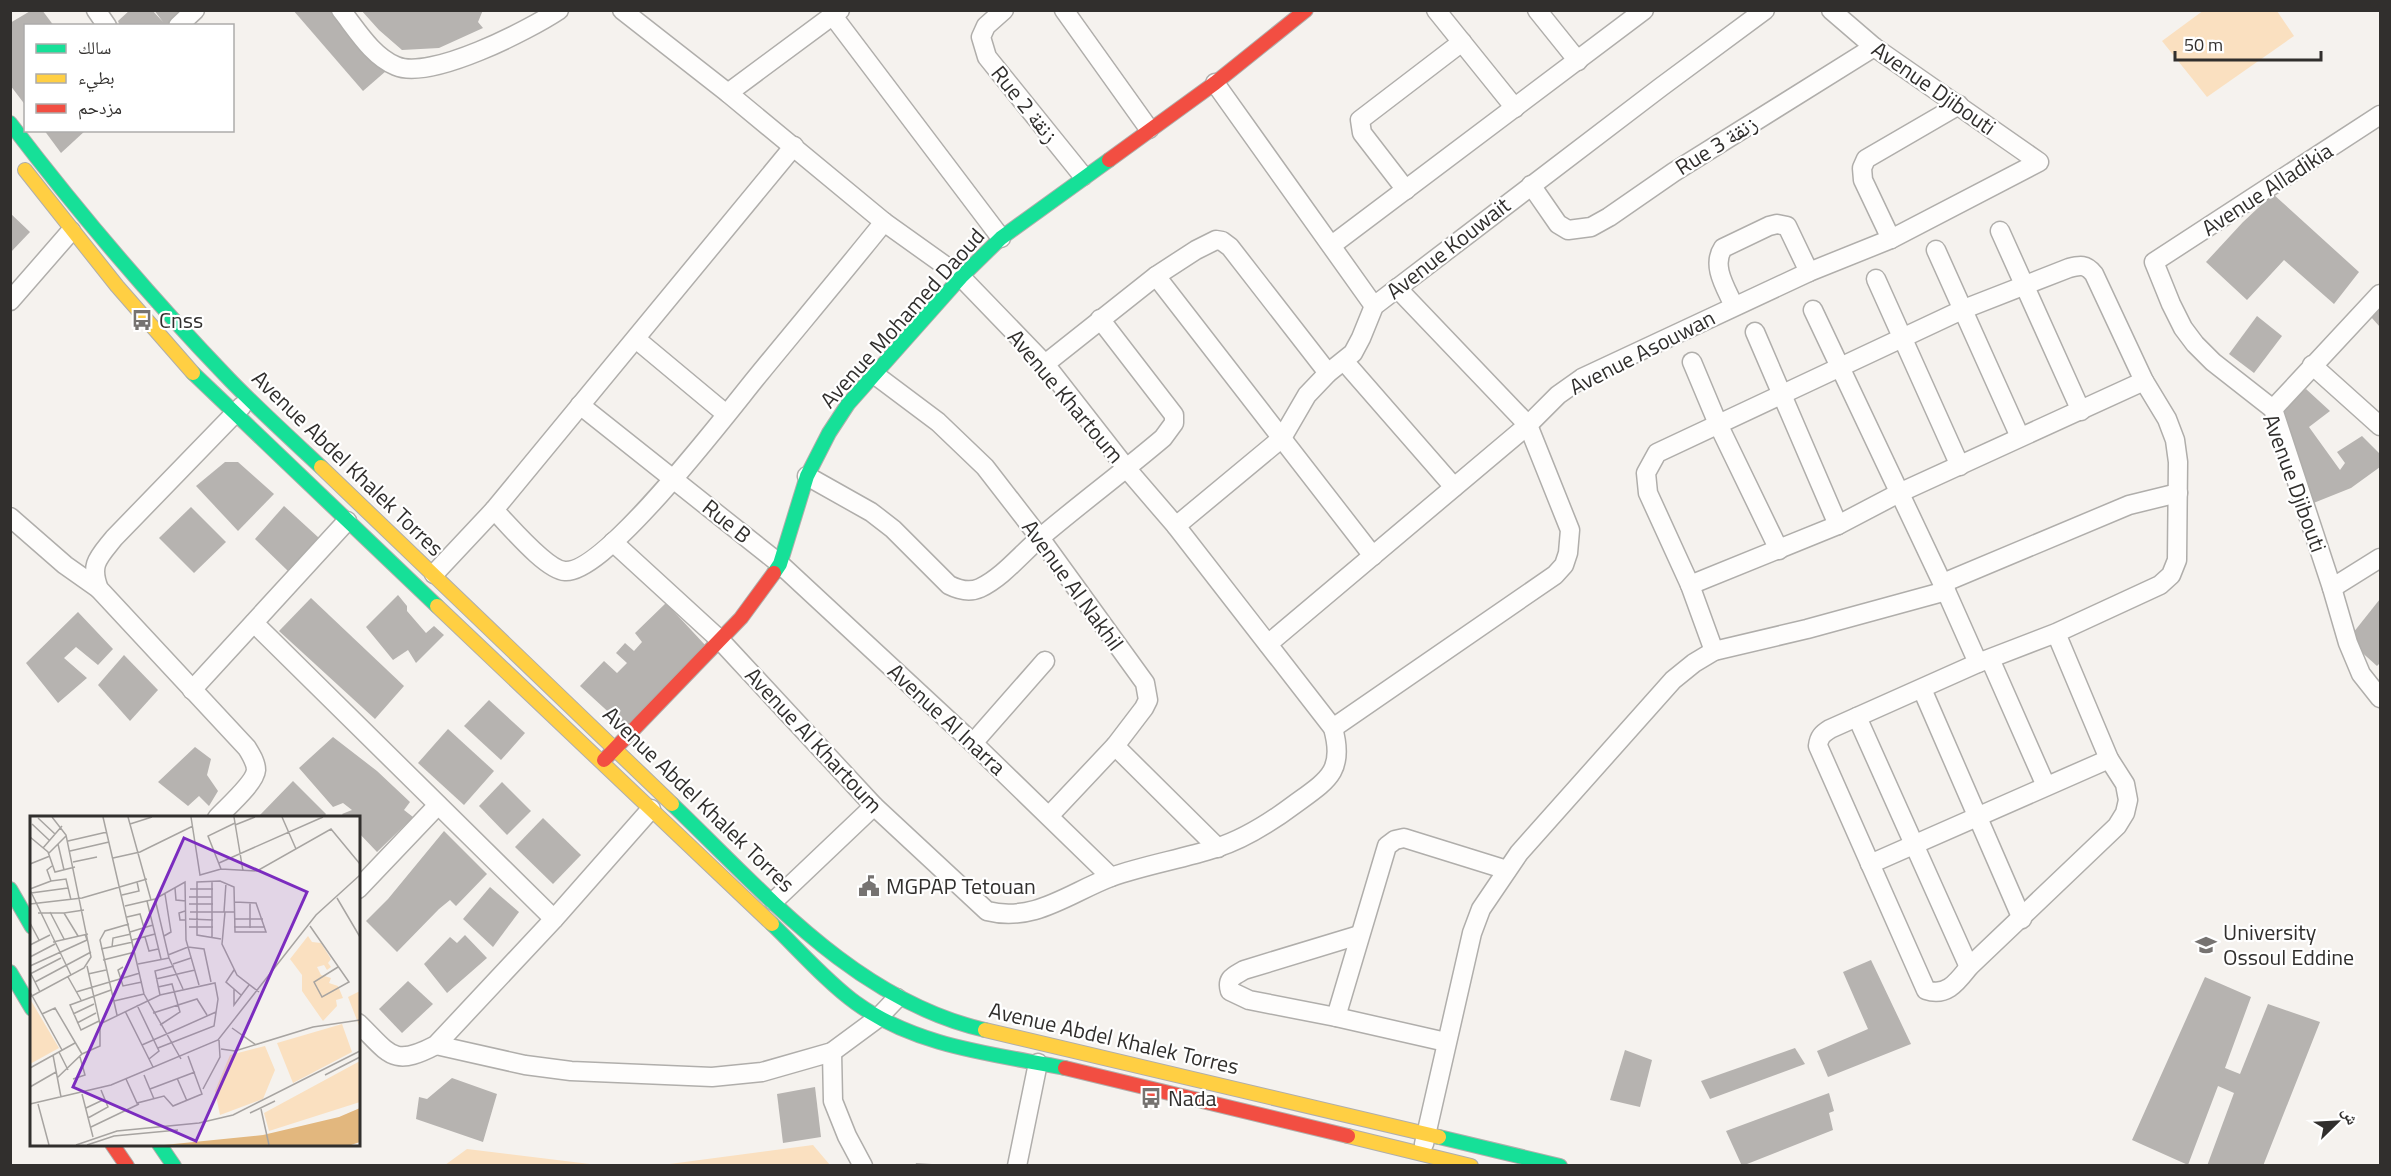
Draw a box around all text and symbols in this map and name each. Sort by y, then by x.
legend [24,24,234,132]
scale bar [2175,24,2320,62]
text: 50 m [2184,31,2223,58]
street label: Avenue Djibouti [1865,33,2003,143]
text: سالك [78,34,111,61]
street label: Rue 2 زنقة [983,58,1067,150]
text: بطيء [78,64,115,93]
text: مزدحم [78,94,122,121]
street label: Rue 3 زنقة [1668,106,1764,184]
street label: Avenue Alladikia [2195,134,2339,244]
street label: Avenue Kouwait [1379,188,1518,307]
street label: Avenue Mohamed Daoud [812,220,992,416]
street label: Avenue Asouwan [1563,301,1721,403]
place label: Cnss [159,303,203,337]
bus stop icon: Cnss [130,308,154,332]
street label: Avenue Khartoum [1000,321,1132,471]
street label: Avenue Abdel Khalek Torres [244,362,452,564]
street label: Avenue Djibouti [2254,409,2336,557]
street label: Rue B [695,491,759,551]
street label: Avenue Al Nakhil [1014,512,1132,658]
street label: Avenue Al Inarra [880,655,1014,783]
street label: Avenue Al Khartoum [737,659,891,821]
street label: Avenue Abdel Khalek Torres [595,698,803,900]
inset map [30,816,360,1146]
place label: MGPAP Tetouan [886,869,1036,903]
public building icon: MGPAP Tetouan [857,874,881,898]
place label: University Ossoul Eddine [2223,915,2354,974]
school or university icon: University Ossoul Eddine [2194,933,2218,957]
street label: Avenue Abdel Khalek Torres [986,993,1242,1083]
place label: Nada [1168,1081,1217,1115]
bus stop icon: Nada [1139,1086,1163,1110]
north arrow [2307,1092,2367,1152]
text: ش [2336,1103,2365,1129]

